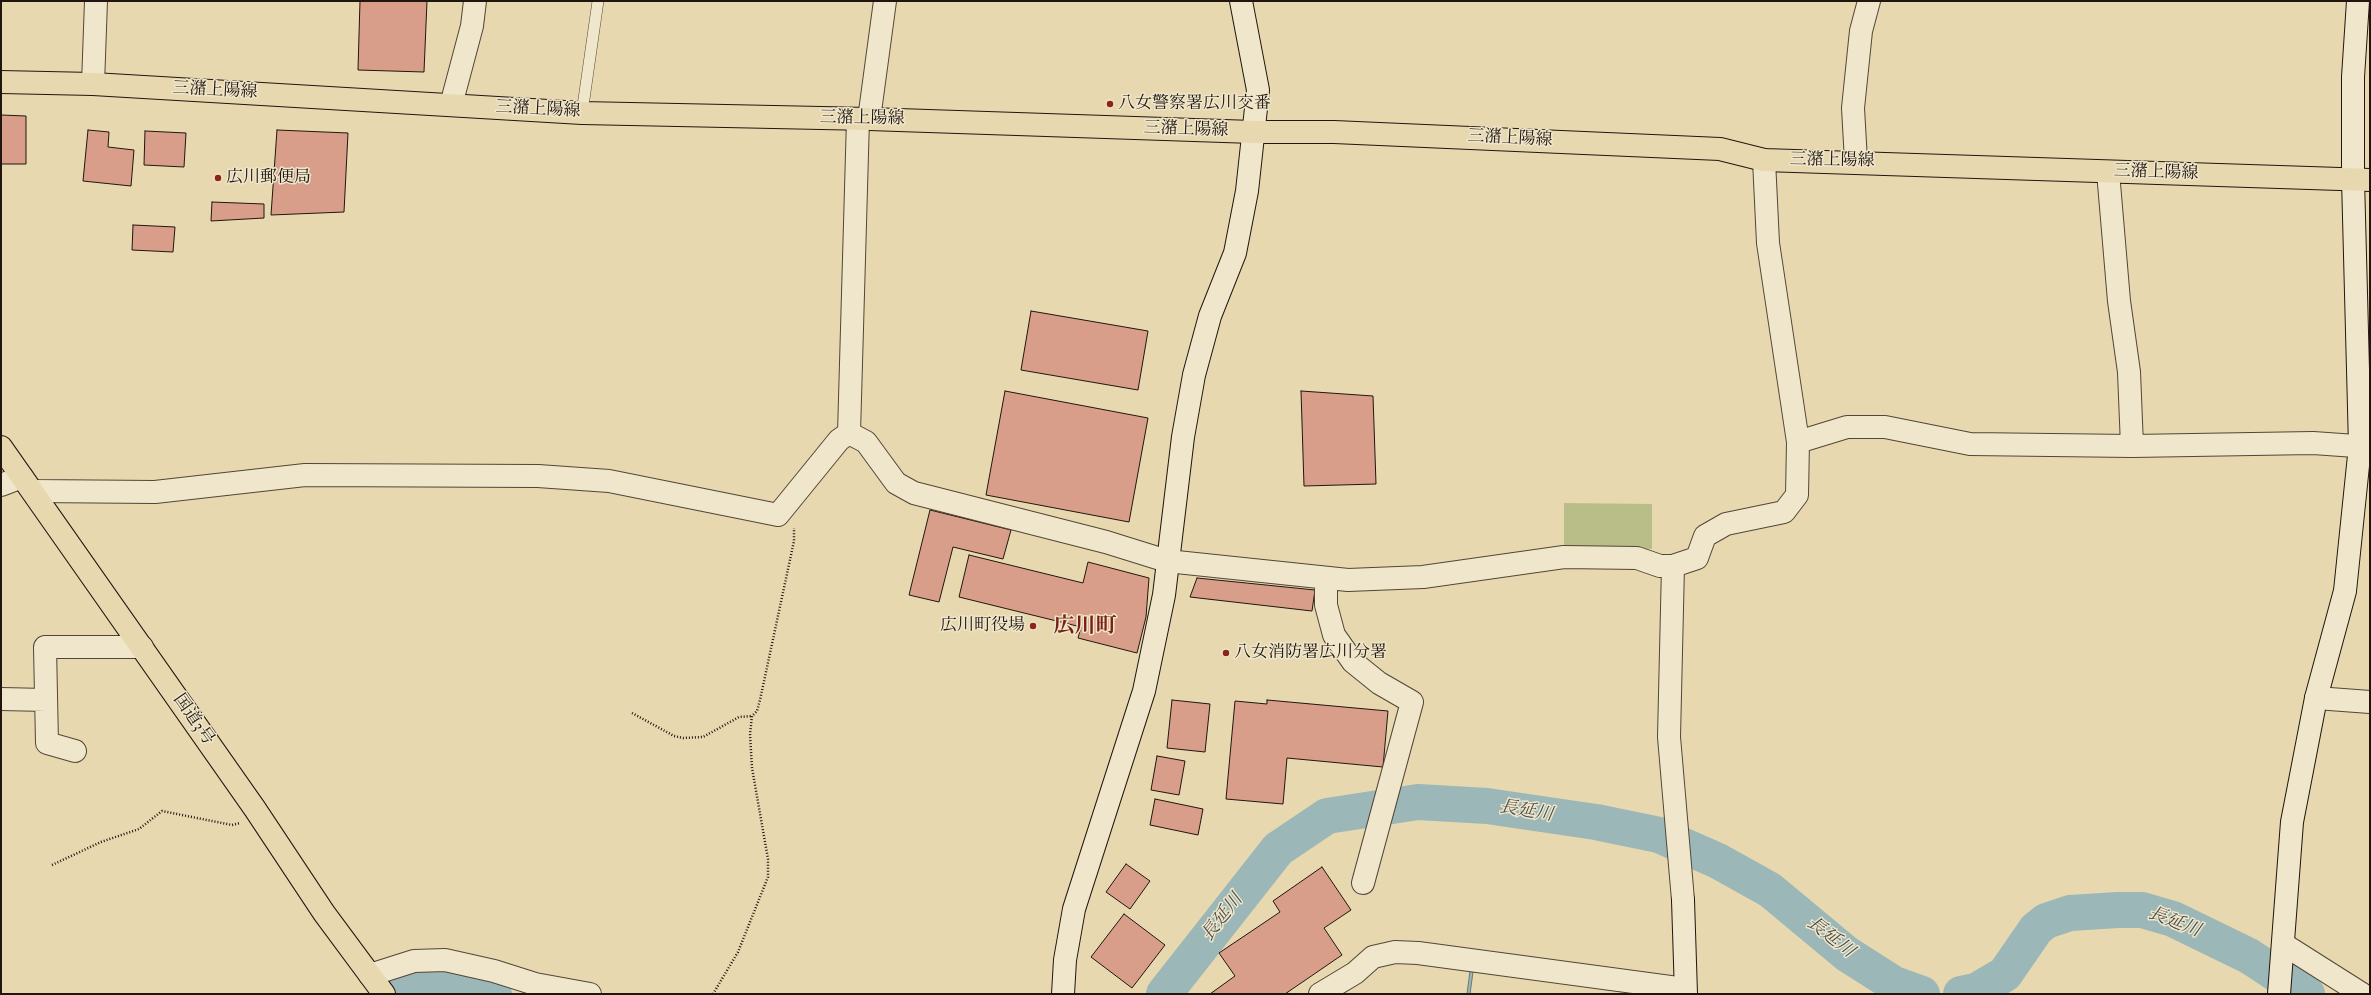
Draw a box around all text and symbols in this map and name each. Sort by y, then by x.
street label: 三潴上陽線 [172,79,258,103]
place label: 八女警察署広川交番 [1118,94,1271,114]
street label: 三潴上陽線 [495,98,581,122]
marker: 八女警察署広川交番 [1105,99,1115,109]
street label: 三潴上陽線 [819,108,905,130]
street label: 三潴上陽線 [1143,118,1229,142]
street label: 三潴上陽線 [1467,127,1553,151]
street label: 三潴上陽線 [1789,150,1875,172]
street label: 三潴上陽線 [2113,161,2199,185]
place label: 広川郵便局 [226,168,311,188]
marker: 広川郵便局 [213,173,223,183]
district label: 広川町 [1054,614,1116,640]
place label: 広川町役場 [940,616,1025,636]
marker: 広川町役場 [1028,621,1038,631]
place label: 八女消防署広川分署 [1234,643,1387,663]
marker: 八女消防署広川分署 [1221,648,1231,658]
street label: 国道3号 [168,691,218,749]
water label: 長延川 [1498,797,1554,827]
water label: 長延川 [1198,890,1248,946]
water label: 長延川 [2145,903,2203,943]
water label: 長延川 [1802,913,1858,963]

